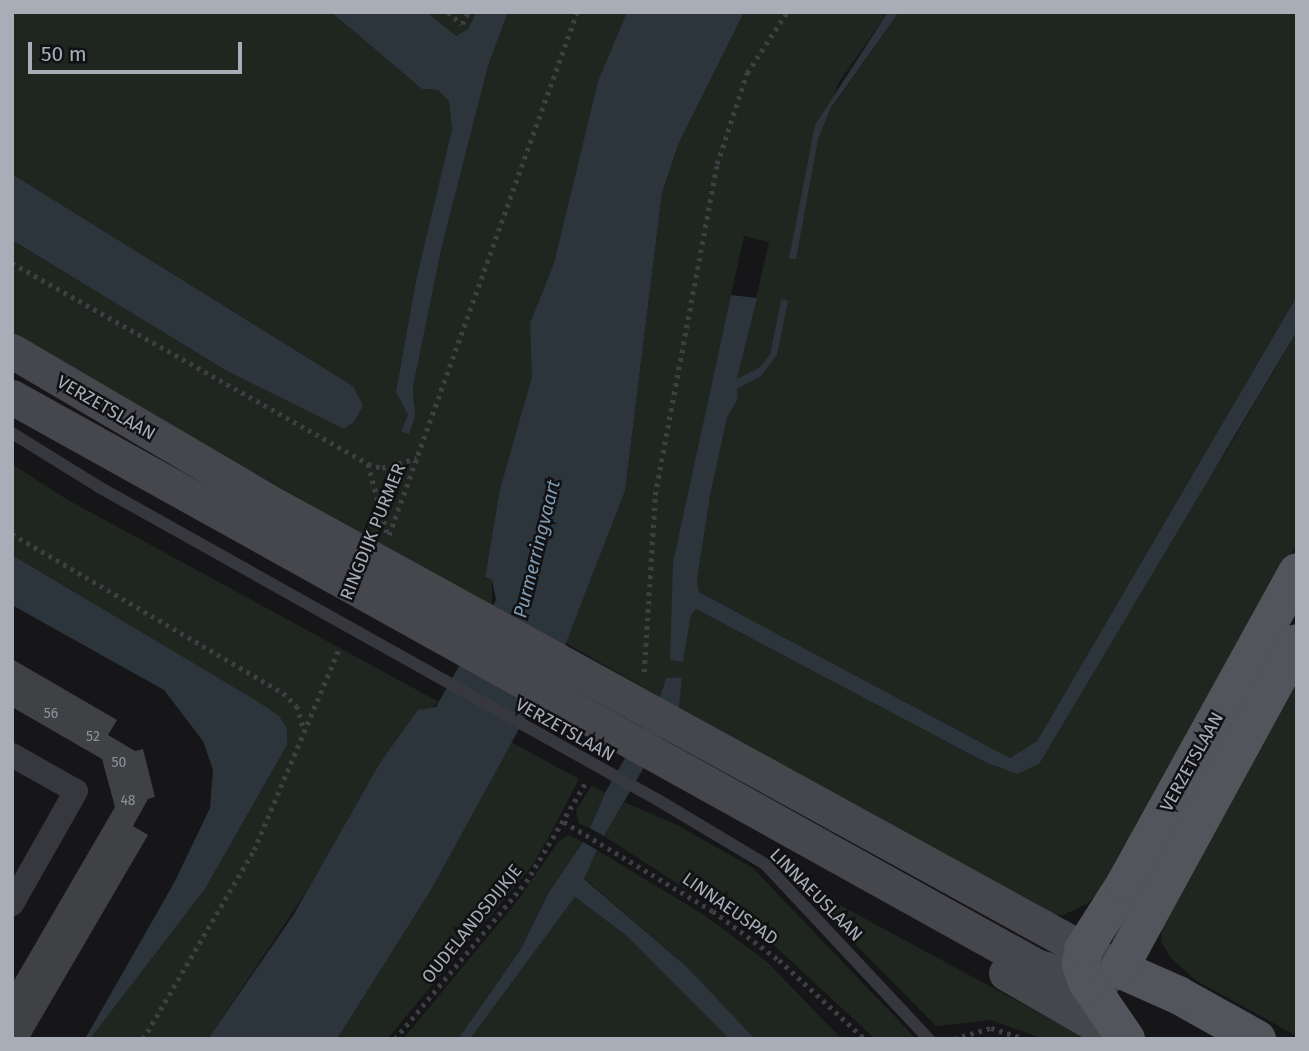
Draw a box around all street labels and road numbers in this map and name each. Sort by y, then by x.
street label: VERZETSLAAN [53,371,159,445]
street label: RINGDIJK PURMER [336,461,410,603]
street label: VERZETSLAAN [512,694,618,766]
street label: VERZETSLAAN [1156,709,1228,815]
street label: LINNAEUSLAAN [765,844,867,946]
street label: OUDELANDSDIJKJE [417,860,527,988]
street label: LINNAEUSPAD [678,868,782,950]

